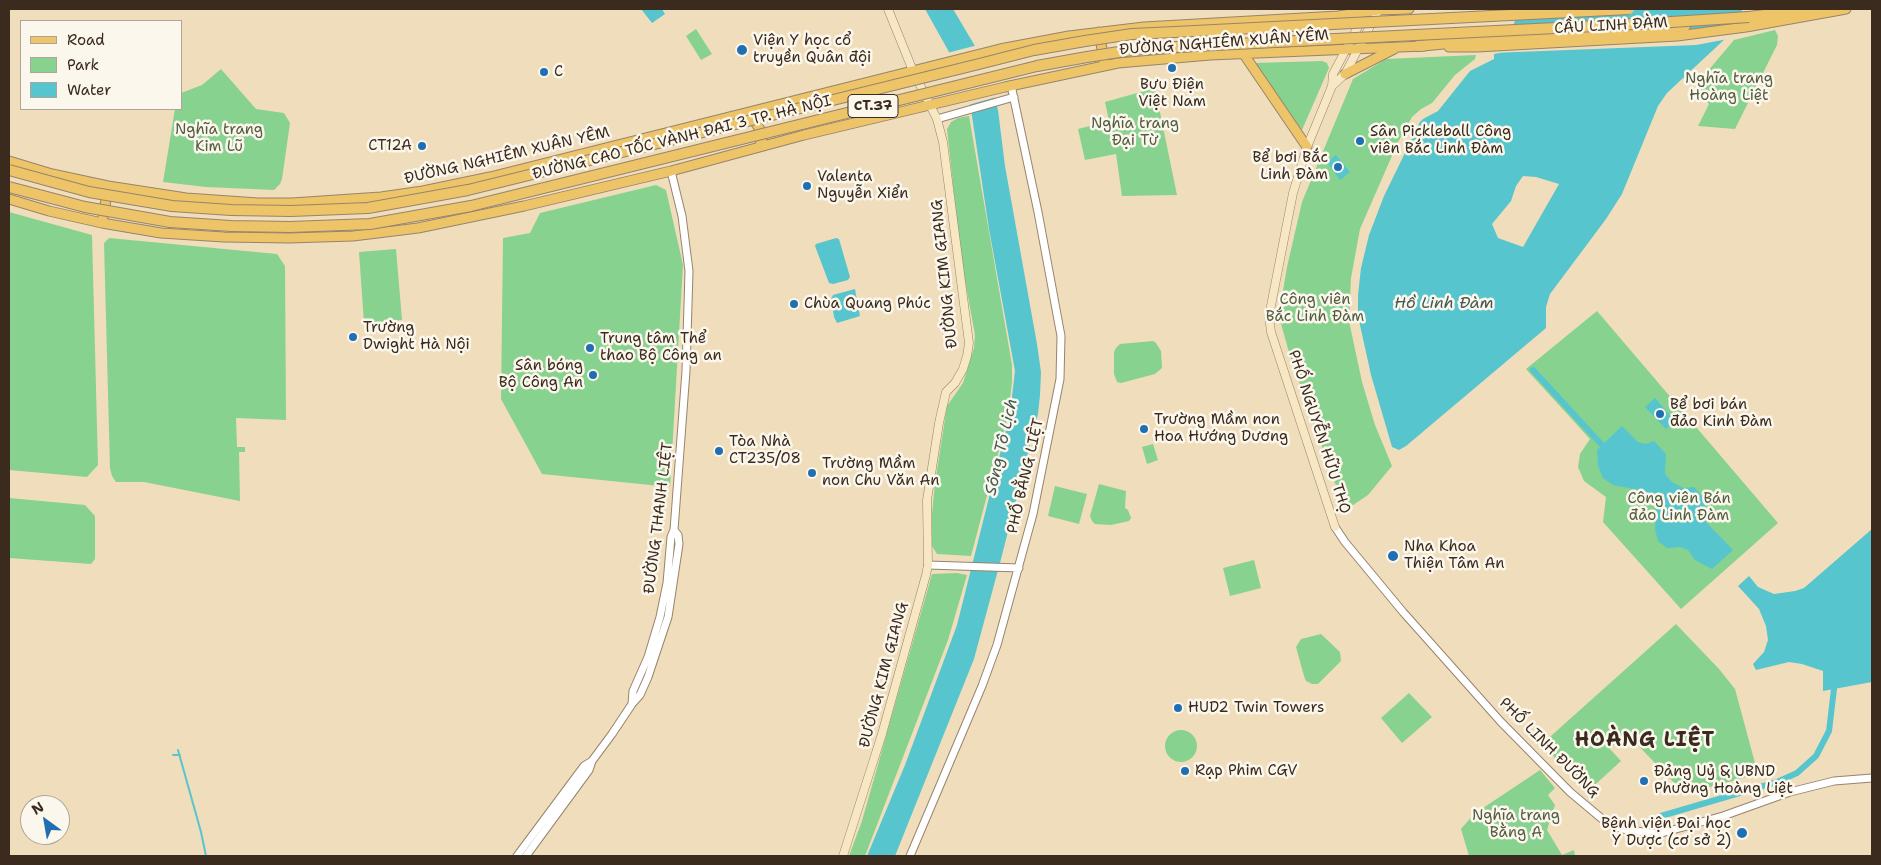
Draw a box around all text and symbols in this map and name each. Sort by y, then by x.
street label: CẦU LINH ĐÀM [1554,14,1668,38]
legend [20,20,182,110]
street label: ĐƯỜNG NGHIÊM XUÂN YÊM [1119,27,1329,59]
text: Road [67,30,105,50]
place label: Viện Y học cổ truyền Quân đội [753,32,871,67]
marker: Viện Y học cổ truyền Quân đội [735,43,749,57]
text: Park [67,55,99,75]
marker: Bưu Điện Việt Nam [1166,62,1178,74]
place label: C [554,63,563,81]
marker: C [538,66,550,78]
park label: Nghĩa trang Hoàng Liệt [1685,70,1773,105]
place label: Bưu Điện Việt Nam [1138,76,1206,111]
text: Water [67,80,111,100]
street label: ĐƯỜNG CAO TỐC VÀNH ĐAI 3 TP. HÀ NỘI [531,92,833,184]
road number: CT.37 [848,94,898,118]
park label: Nghĩa trang Đại Từ [1091,115,1179,150]
park label: Nghĩa trang Kim Lũ [175,121,263,156]
place label: Sân Pickleball Công viên Bắc Linh Đàm [1370,123,1511,158]
street label: ĐƯỜNG NGHIÊM XUÂN YÊM [403,124,611,188]
marker: Sân Pickleball Công viên Bắc Linh Đàm [1354,135,1366,147]
place label: CT12A [368,137,412,155]
marker: CT12A [416,140,428,152]
place label: Bể bơi Bắc Linh Đàm [1252,149,1328,184]
marker: Bể bơi Bắc Linh Đàm [1332,161,1344,173]
place label: Valenta Nguyễn Xiển [817,168,908,203]
marker: Valenta Nguyễn Xiển [801,180,813,192]
street label: ĐƯỜNG KIM GIANG [928,199,962,349]
park label: Công viên Bắc Linh Đàm [1266,291,1364,326]
water label: Hồ Linh Đàm [1394,294,1494,314]
place label: Chùa Quang Phúc [804,295,931,313]
marker: Chùa Quang Phúc [788,298,800,310]
place label: Trường Dwight Hà Nội [363,319,470,354]
place label: Trung tâm Thể thao Bộ Công an [600,330,722,365]
marker: Trường Dwight Hà Nội [347,331,359,343]
marker: Trung tâm Thể thao Bộ Công an [584,342,596,354]
street label: PHỐ NGUYỄN HỮU THỌ [1284,348,1354,516]
place label: Sân bóng Bộ Công An [499,357,583,392]
marker: Sân bóng Bộ Công An [587,369,599,381]
place label: Bể bơi bán đảo Kinh Đàm [1670,396,1772,431]
water label: Sông Tô Lịch [982,397,1022,497]
marker: Bể bơi bán đảo Kinh Đàm [1654,408,1666,420]
place label: Trường Mầm non Hoa Hướng Dương [1154,411,1288,446]
street label: PHỐ BẰNG LIỆT [1004,417,1048,535]
marker: Trường Mầm non Hoa Hướng Dương [1138,423,1150,435]
place label: Tòa Nhà CT235/08 [729,433,801,468]
street label: ĐƯỜNG THANH LIỆT [641,441,677,595]
marker: Tòa Nhà CT235/08 [713,445,725,457]
place label: Trường Mầm non Chu Văn An [822,455,939,490]
marker: Trường Mầm non Chu Văn An [806,467,818,479]
park label: Công viên Bán đảo Linh Đàm [1627,490,1731,525]
place label: Nha Khoa Thiện Tâm An [1404,538,1504,573]
marker: Nha Khoa Thiện Tâm An [1386,549,1400,563]
street label: ĐƯỜNG KIM GIANG [856,600,912,750]
street label: PHỐ LINH ĐƯỜNG [1495,694,1603,802]
place label: HUD2 Twin Towers [1188,699,1324,717]
marker: HUD2 Twin Towers [1172,702,1184,714]
district label: HOÀNG LIỆT [1573,729,1717,753]
place label: Rạp Phim CGV [1195,762,1297,780]
place label: Đảng Uỷ & UBND Phường Hoàng Liệt [1654,763,1793,798]
marker: Rạp Phim CGV [1179,765,1191,777]
marker: Đảng Uỷ & UBND Phường Hoàng Liệt [1638,775,1650,787]
north arrow [20,795,70,845]
text: N [28,798,47,819]
park label: Nghĩa trang Bằng A [1472,807,1560,842]
place label: Bệnh viện Đại học Y Dược (cơ sở 2) [1601,815,1731,850]
marker: Bệnh viện Đại học Y Dược (cơ sở 2) [1735,826,1749,840]

